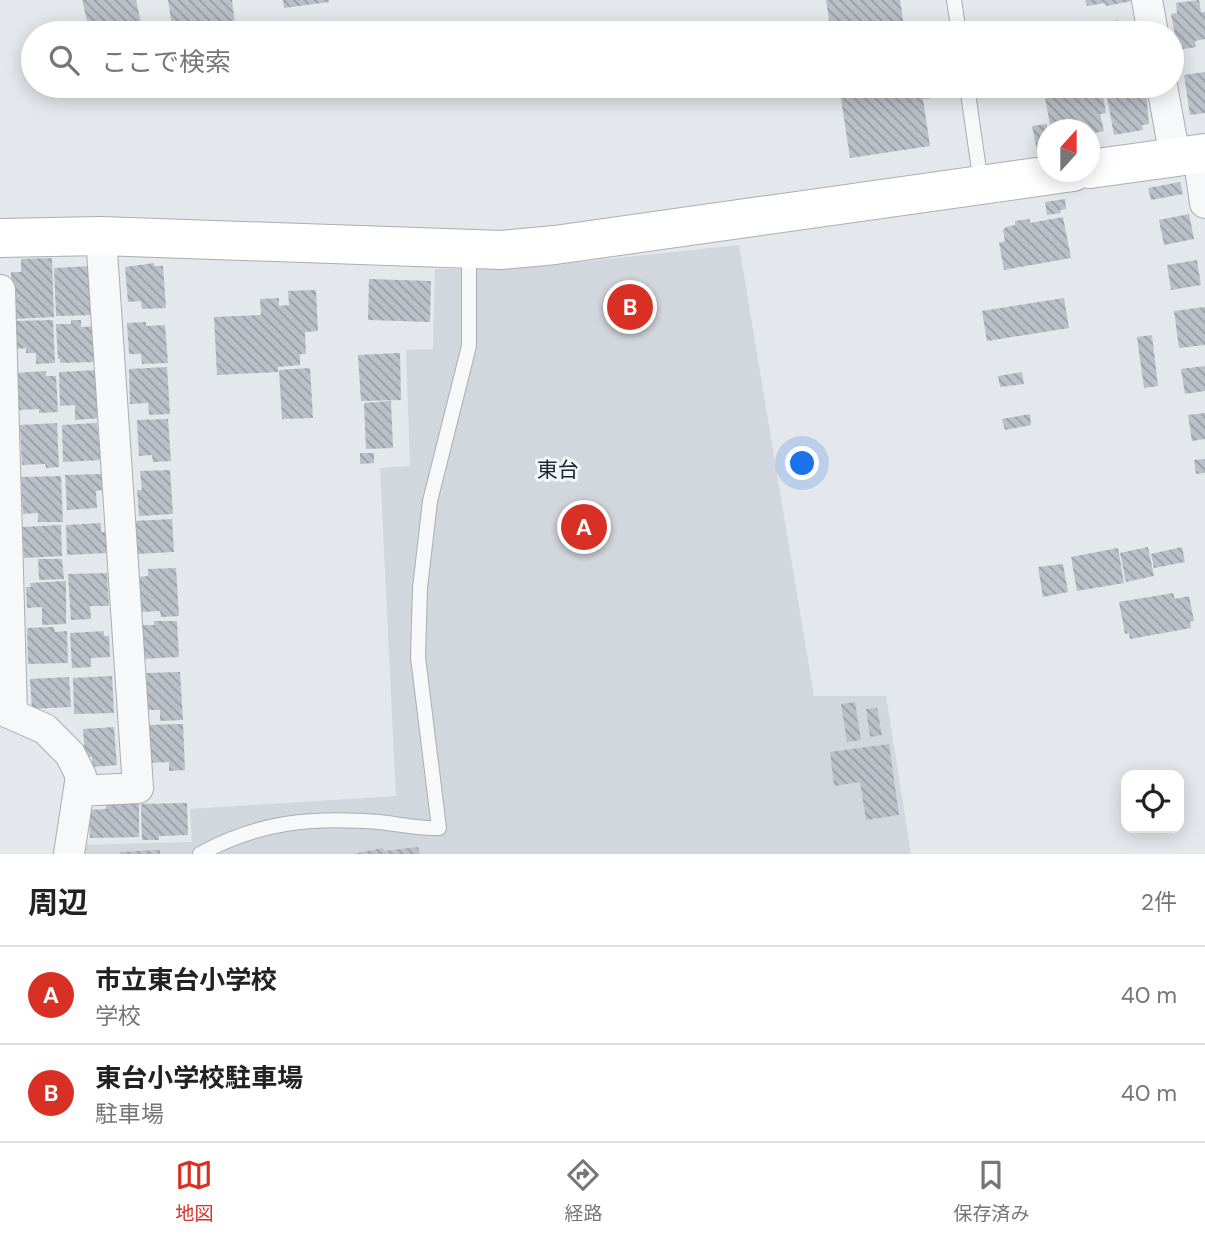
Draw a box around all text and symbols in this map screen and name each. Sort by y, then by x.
search box [21,21,1184,98]
icon: search [45,41,83,79]
text: ここで検索 [101,45,231,79]
north arrow [1037,119,1100,182]
pin: B [607,281,653,333]
your location [785,446,819,480]
district label: 東台 [537,456,579,484]
pin: A [561,501,607,553]
map controls [1121,770,1184,833]
button: locate [1121,770,1184,833]
text: 周辺 [28,883,88,922]
text: 2件 [1141,887,1177,917]
text: 市立東台小学校 [95,963,277,997]
text: A [43,980,59,1010]
text: 40 m [1121,980,1177,1010]
text: 学校 [95,1001,141,1031]
text: 東台小学校駐車場 [95,1061,303,1095]
text: B [44,1078,58,1108]
text: 40 m [1121,1078,1177,1108]
text: 駐車場 [95,1099,164,1129]
tab: 地図 [175,1156,214,1226]
tab: 経路 [564,1156,603,1226]
tab: 保存済み [953,1156,1030,1226]

